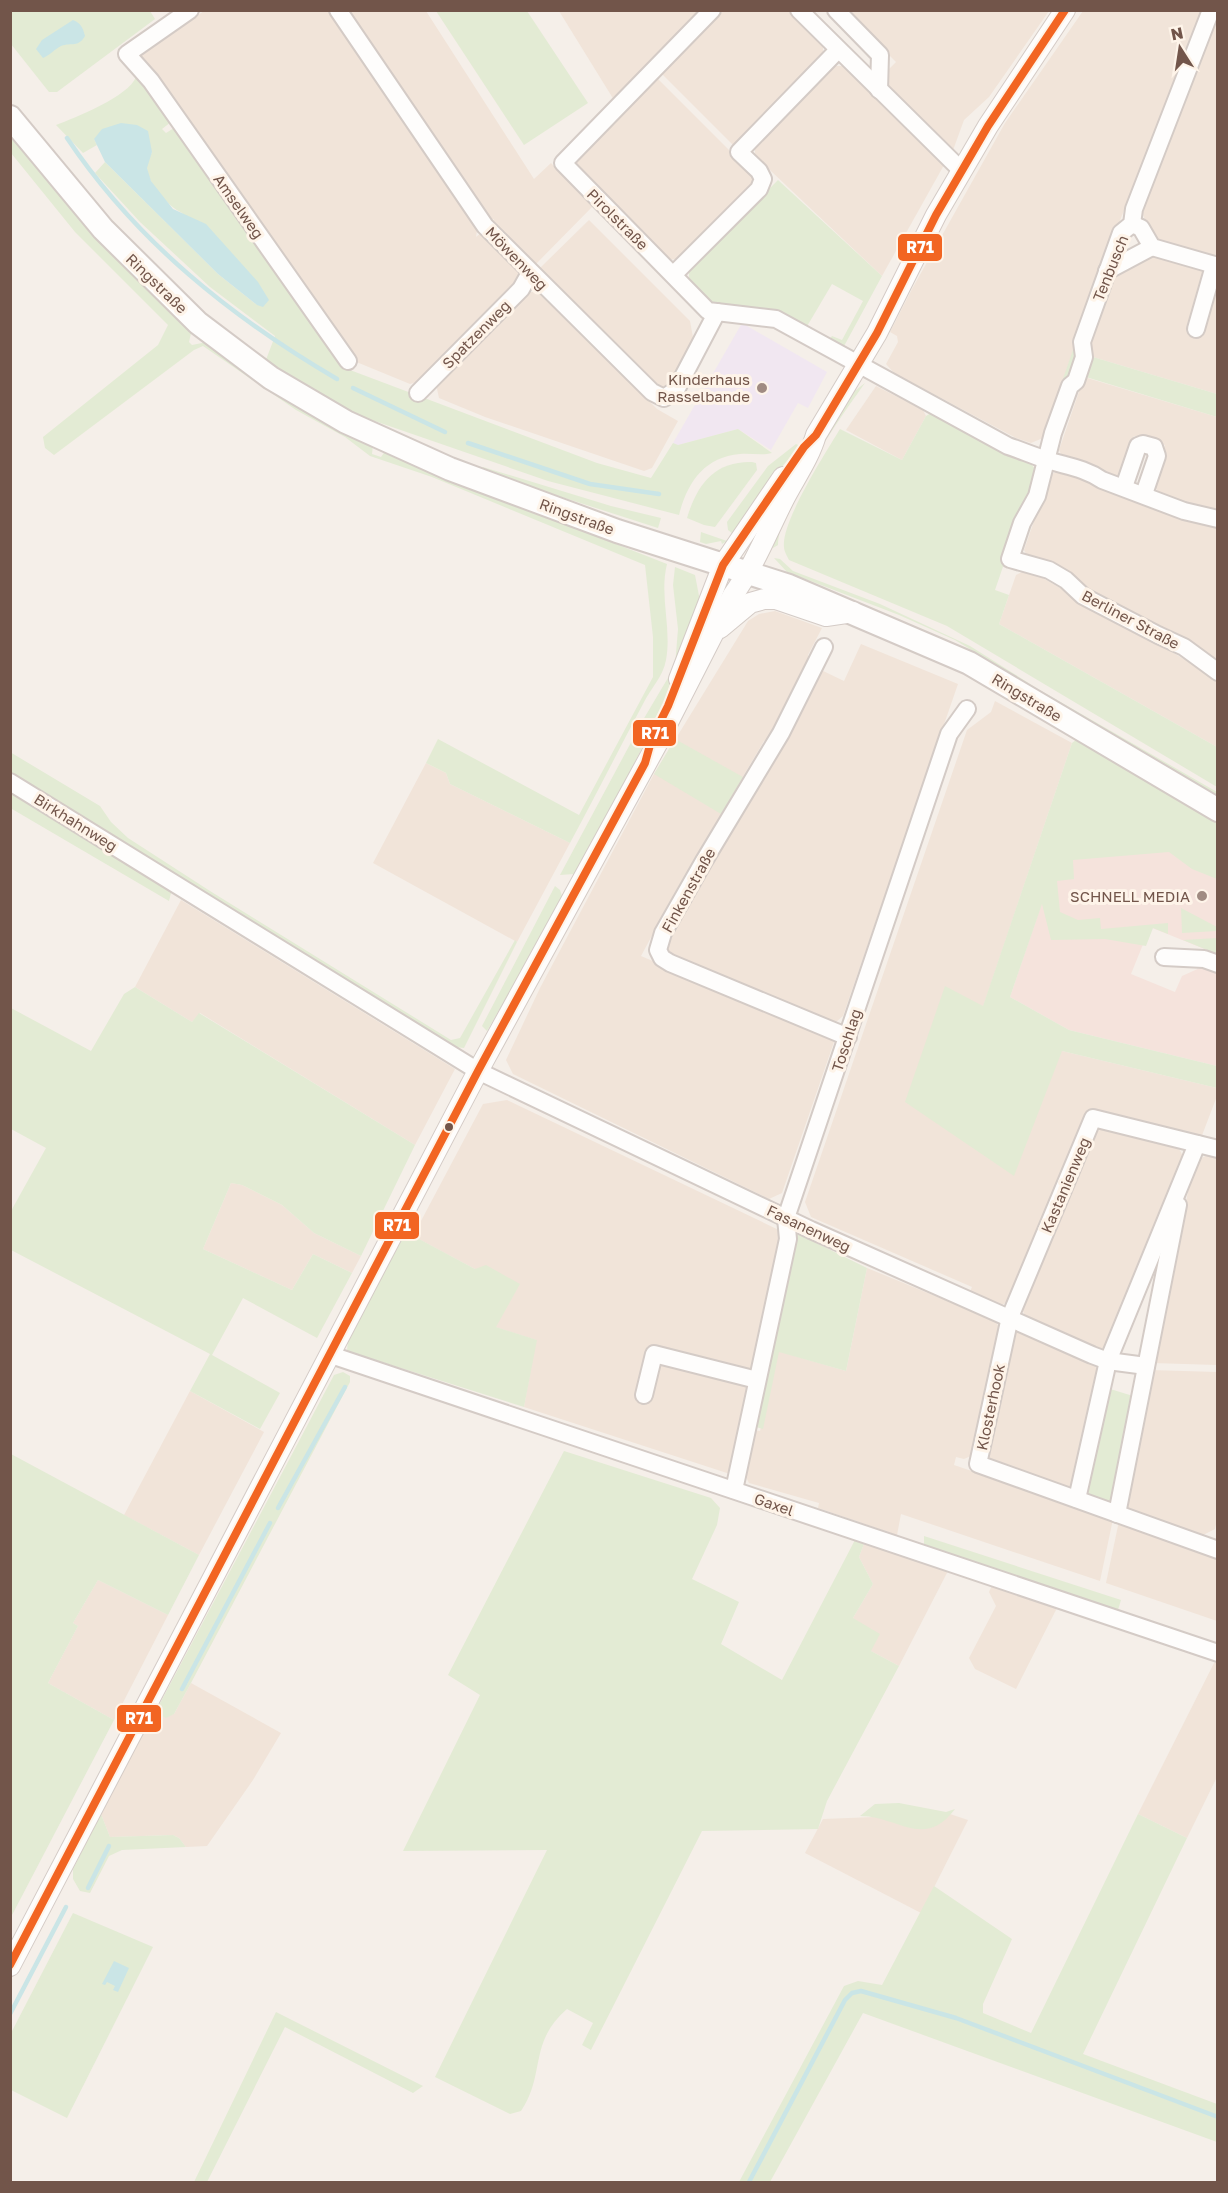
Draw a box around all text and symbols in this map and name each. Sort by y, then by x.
north arrow [1150,18,1210,78]
text: N [1169,22,1185,44]
street label: Amselweg [210,170,268,242]
street label: Pirolstraße [584,185,652,253]
street label: Möwenweg [482,222,552,294]
street label: Tenbusch [1089,232,1131,304]
line badge: R71 [897,233,943,262]
text: R71 [906,237,934,257]
street label: Ringstraße [123,249,192,317]
street label: Spatzenweg [438,296,514,372]
place label: Kinderhaus Rasselbande [657,370,750,405]
marker: Kinderhaus Rasselbande [755,381,769,395]
street label: Ringstraße [537,494,617,538]
street label: Berliner Straße [1079,586,1183,652]
street label: Ringstraße [989,669,1065,725]
line badge: R71 [632,719,677,747]
text: R71 [641,723,669,743]
street label: Birkhahnweg [31,789,121,855]
street label: Finkenstraße [657,844,719,935]
place label: SCHNELL MEDIA [1070,887,1190,905]
marker: SCHNELL MEDIA [1195,889,1209,903]
street label: Toschlag [827,1006,865,1074]
unlabelled marker [443,1121,455,1133]
street label: Kastanienweg [1037,1135,1093,1235]
street label: Fasanenweg [764,1201,854,1255]
line badge: R71 [374,1211,420,1240]
text: R71 [383,1215,411,1235]
street label: Klosterhook [972,1362,1008,1452]
street label: Gaxel [752,1489,796,1519]
line badge: R71 [116,1704,162,1733]
text: R71 [125,1708,153,1728]

